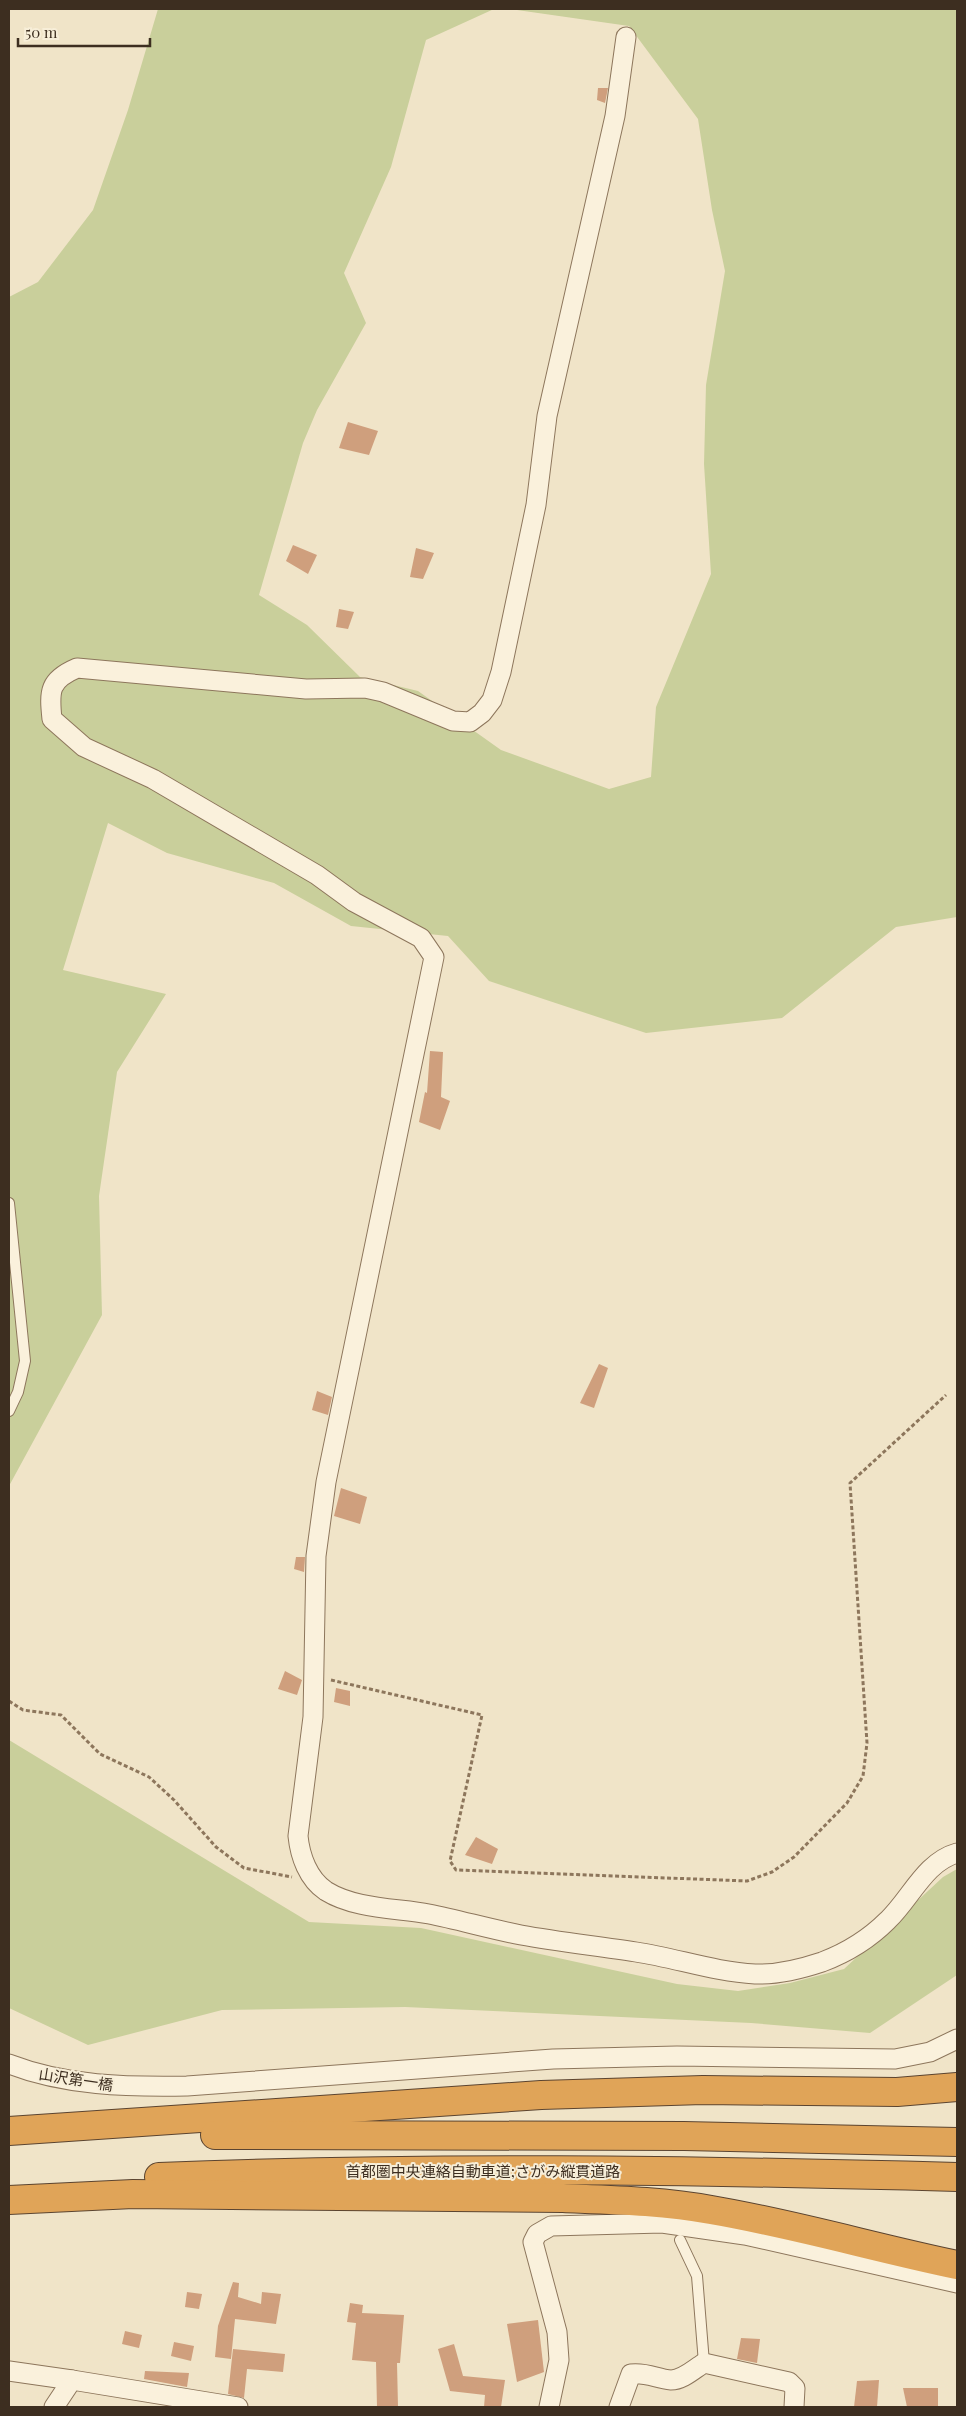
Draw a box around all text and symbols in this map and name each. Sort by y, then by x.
scale bar [18,15,150,47]
text: 50 m [25,22,58,42]
street label: 山沢第一橋 [37,2063,115,2095]
street label: 首都圏中央連絡自動車道;さがみ縦貫道路 [346,2161,620,2181]

